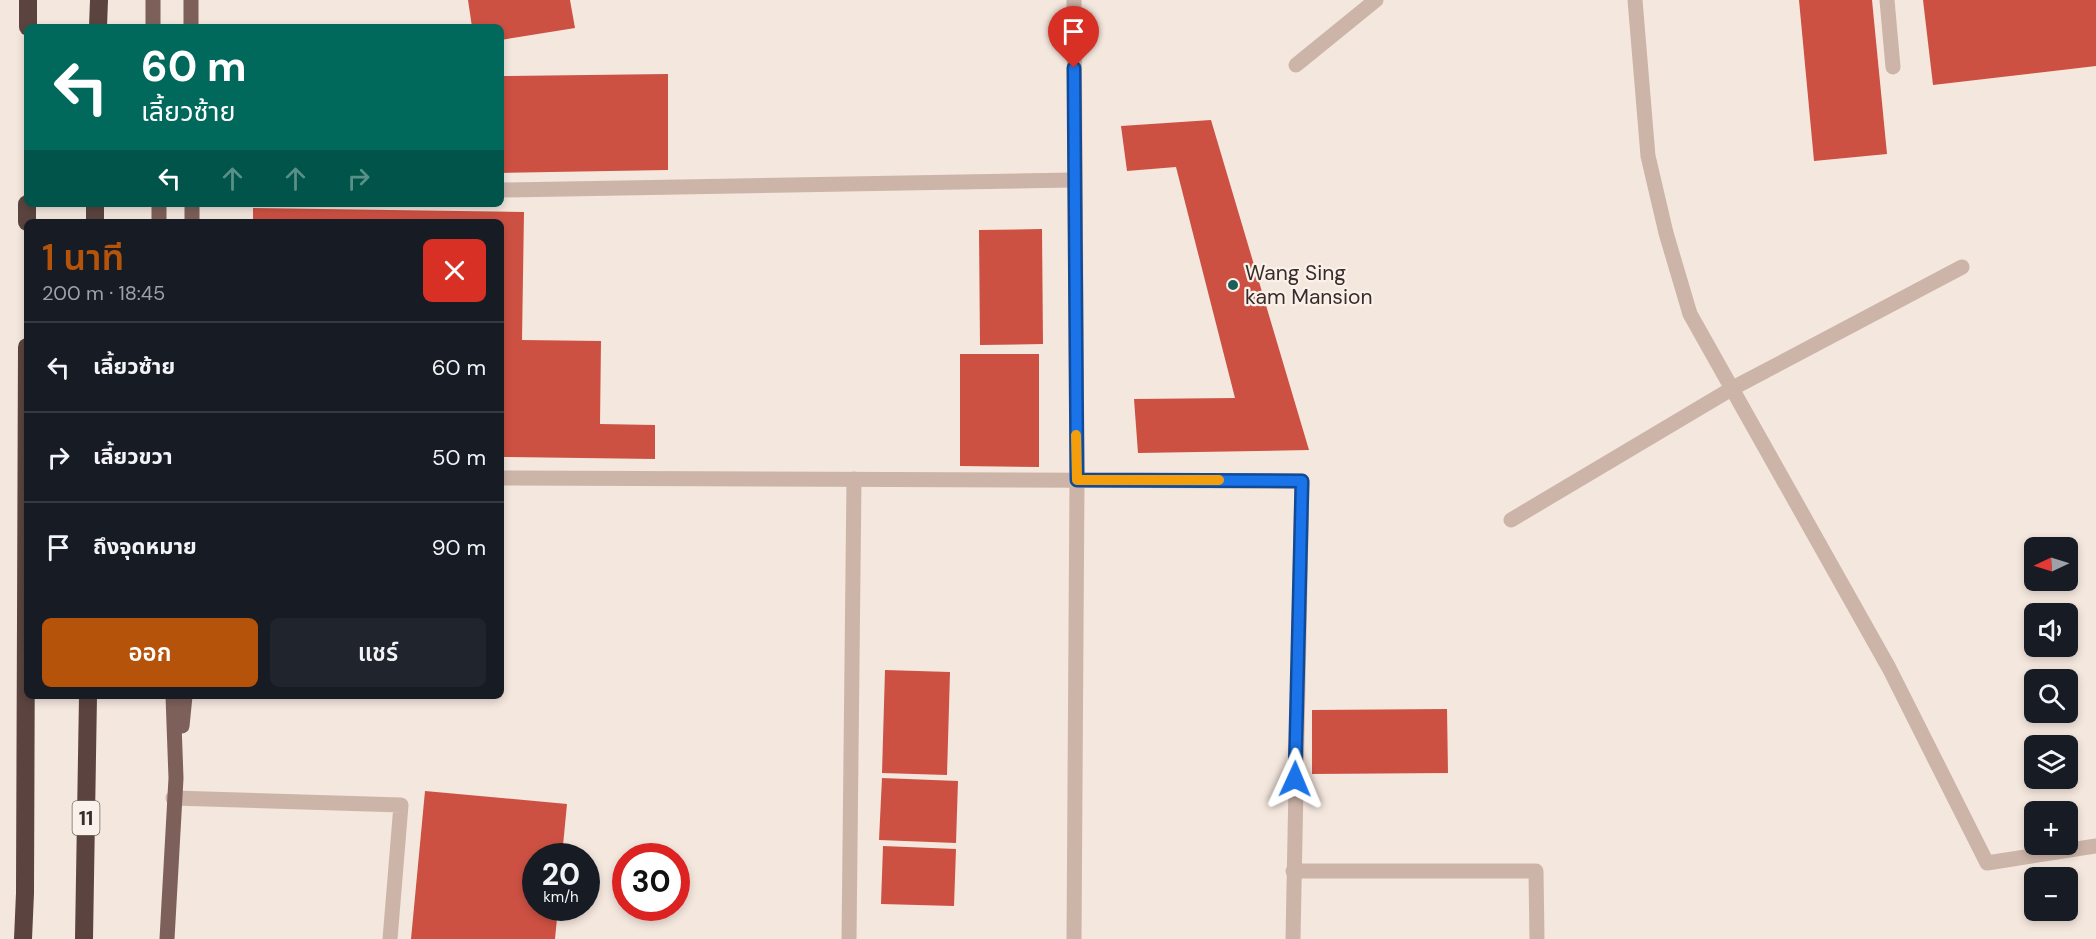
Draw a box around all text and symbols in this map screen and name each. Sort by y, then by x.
pin [1048,6,1099,68]
icon: arrive [1057,15,1090,48]
text: 60 m [141,39,247,94]
icon: left [42,48,120,126]
text: เลี้ยวซ้าย [141,94,235,129]
icon: left [153,162,186,195]
icon: ahead [216,162,249,195]
icon: ahead [279,162,312,195]
icon: right [342,162,375,195]
text: 1 นาที [42,234,124,281]
button: close [423,239,486,302]
place label: Wang Sing kam Mansion [1245,259,1372,311]
marker: Wang Sing kam Mansion [1226,278,1240,292]
text: 200 m · 18:45 [42,280,165,306]
icon: left [42,351,75,384]
text: เลี้ยวซ้าย [93,352,175,381]
text: 60 m [432,353,486,382]
icon: right [42,441,75,474]
text: เลี้ยวขวา [93,442,173,471]
text: 50 m [432,443,486,472]
icon: arrive [42,531,75,564]
text: ถึงจุดหมาย [93,532,197,561]
text: 90 m [432,533,486,562]
north arrow [2024,537,2078,591]
map controls [2024,537,2078,921]
button: sound [2024,603,2078,657]
button: ออก [42,618,258,687]
button: แชร์ [270,618,486,687]
button: search [2024,669,2078,723]
button: layers [2024,735,2078,789]
position arrow [1263,747,1327,811]
road number: 11 [72,801,100,835]
button: + [2024,801,2078,855]
speed limit sign: 30 [612,843,690,921]
text: 20 [542,855,580,894]
button: − [2024,867,2078,921]
text: km/h [543,887,579,907]

